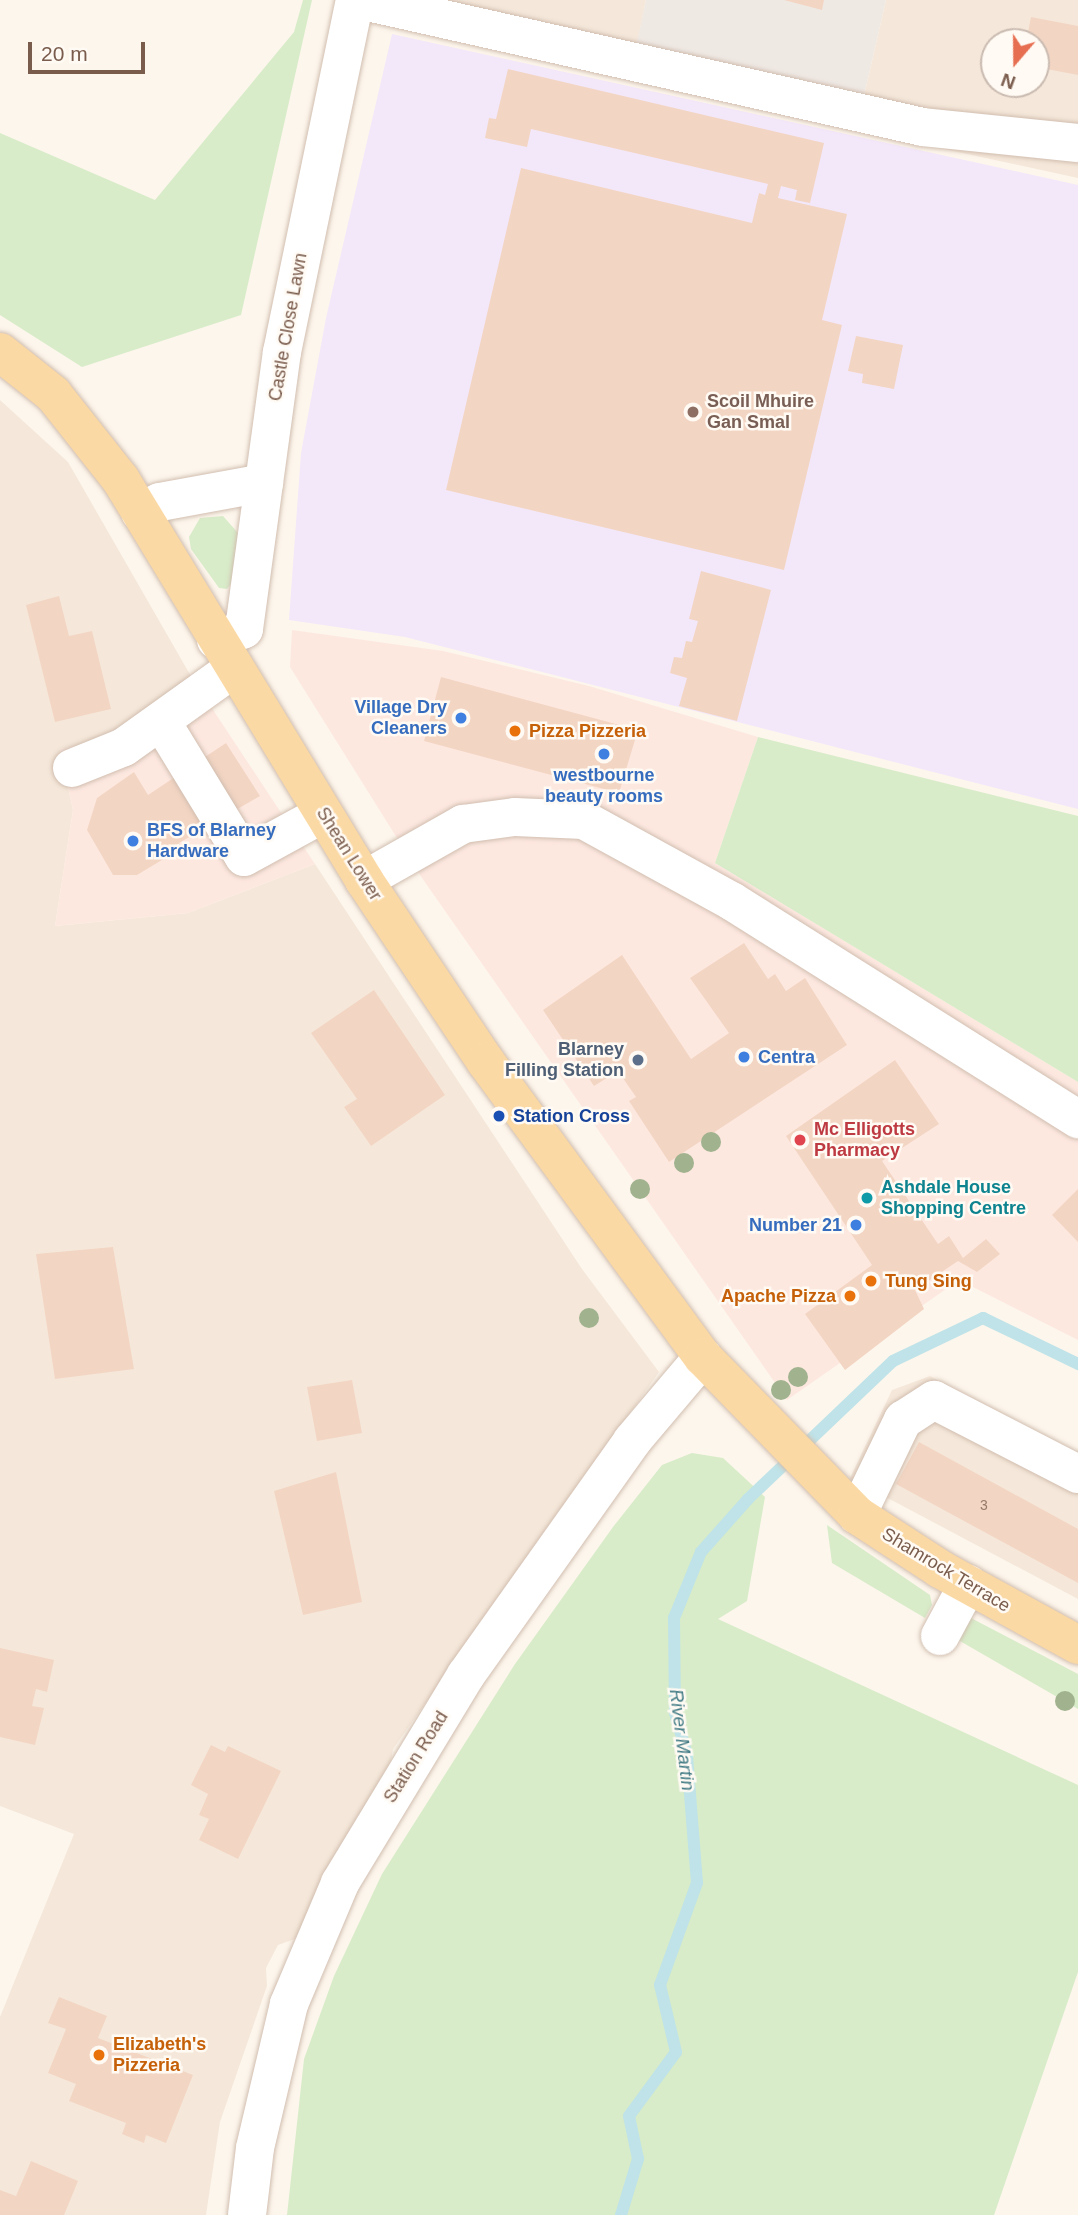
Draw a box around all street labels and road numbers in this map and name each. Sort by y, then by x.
street label: Castle Close Lawn [264,251,312,403]
street label: Shean Lower [312,803,386,905]
street label: Shamrock Terrace [878,1523,1014,1617]
street label: Station Road [379,1707,453,1807]

